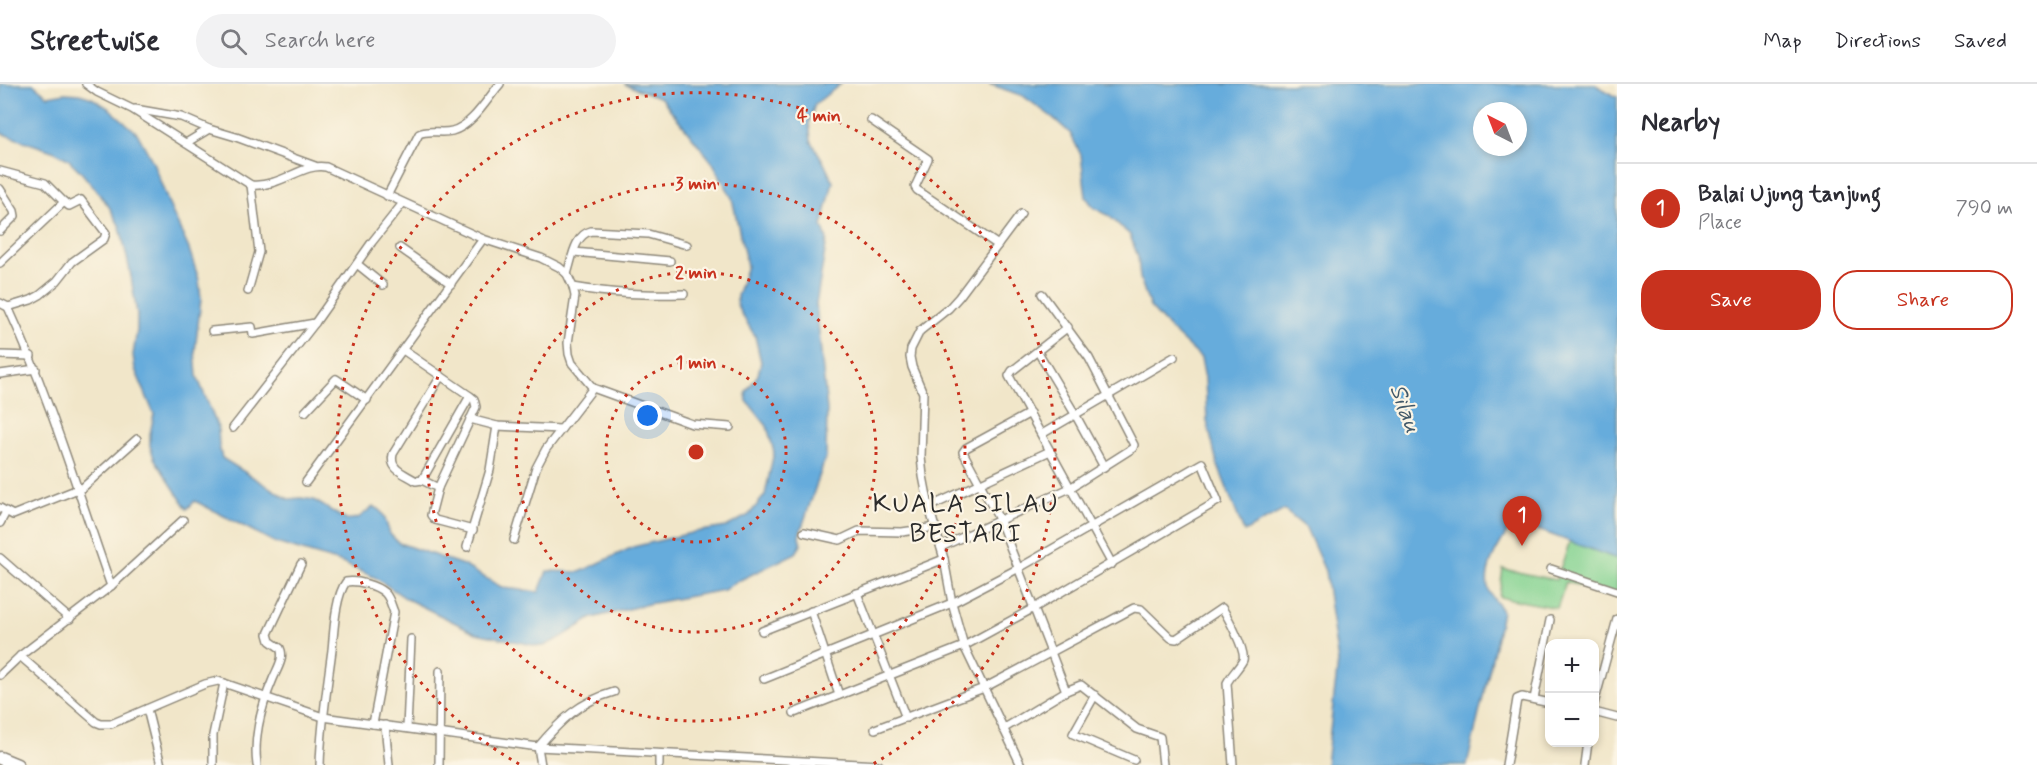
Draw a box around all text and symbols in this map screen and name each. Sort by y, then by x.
search box [196,14,616,68]
text: Streetwise [30,23,160,60]
icon: search [217,25,250,58]
text: Search here [265,27,375,55]
text: Map [1763,27,1802,55]
text: Directions [1835,27,1921,55]
text: Saved [1954,27,2007,55]
north arrow [1473,102,1527,156]
text: 4 min [797,104,841,128]
text: Nearby [1641,106,1720,140]
text: 3 min [675,172,717,196]
text: Balai Ujung tanjung [1698,181,1881,209]
text: 1 [1656,195,1665,222]
text: 790 m [1956,195,2013,222]
text: Place [1698,209,1742,236]
text: 2 min [675,261,717,285]
button: Save [1641,270,1821,330]
button: Share [1833,270,2013,330]
text: 1 min [675,351,717,375]
water label: Silau [1382,380,1428,437]
your location [633,401,662,430]
centre of rings [686,442,706,462]
district label: KUALA SILAU BESTARI [873,488,1059,552]
pin: 1 [1502,496,1541,546]
map controls [1545,639,1599,747]
button: + [1545,639,1599,693]
button: − [1545,693,1599,747]

